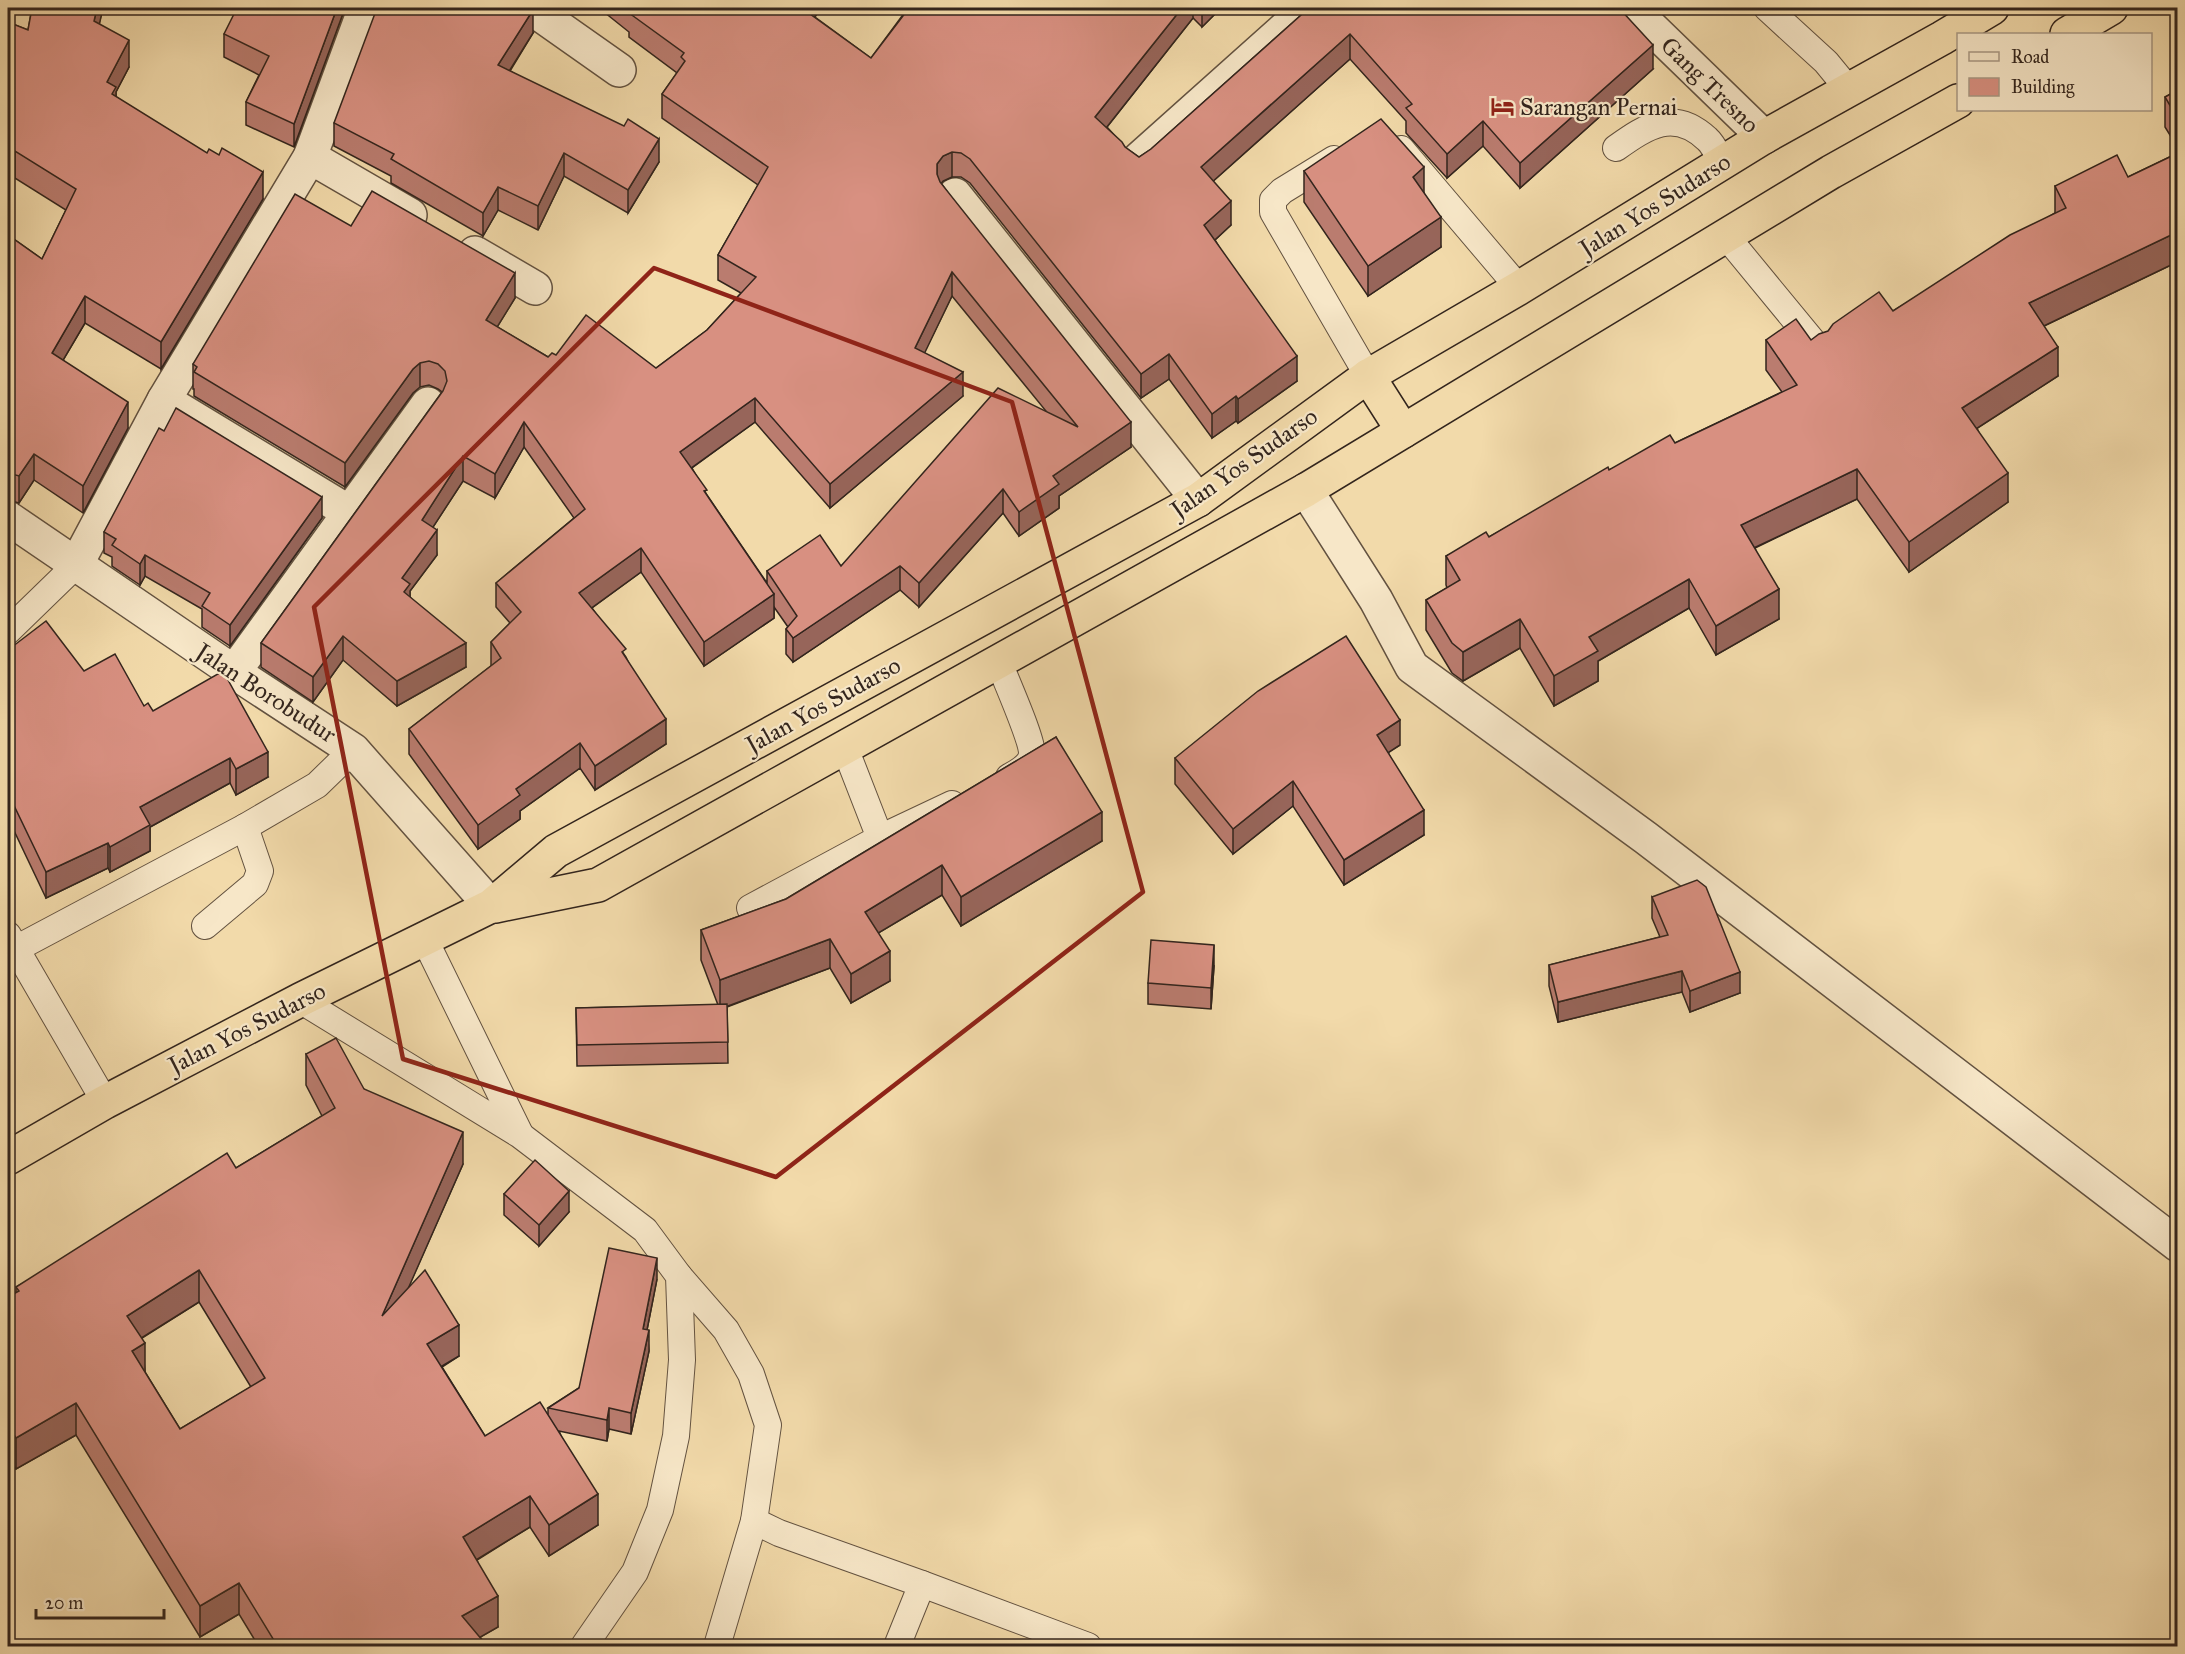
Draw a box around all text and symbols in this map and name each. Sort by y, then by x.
street label: Gang Tresno [1654,31,1766,139]
legend [1957,33,2152,111]
text: Road [2011,46,2049,68]
text: Building [2011,76,2075,99]
place label: Sarangan Pernai [1520,92,1678,122]
hotel icon: Sarangan Pernai [1489,94,1515,120]
street label: Jalan Yos Sudarso [1571,147,1736,265]
street label: Jalan Yos Sudarso [1162,401,1323,527]
street label: Jalan Borobudur [188,635,342,750]
street label: Jalan Yos Sudarso [738,650,906,761]
street label: Jalan Yos Sudarso [161,975,331,1082]
scale bar [36,1582,164,1620]
text: 20 m [45,1592,83,1614]

